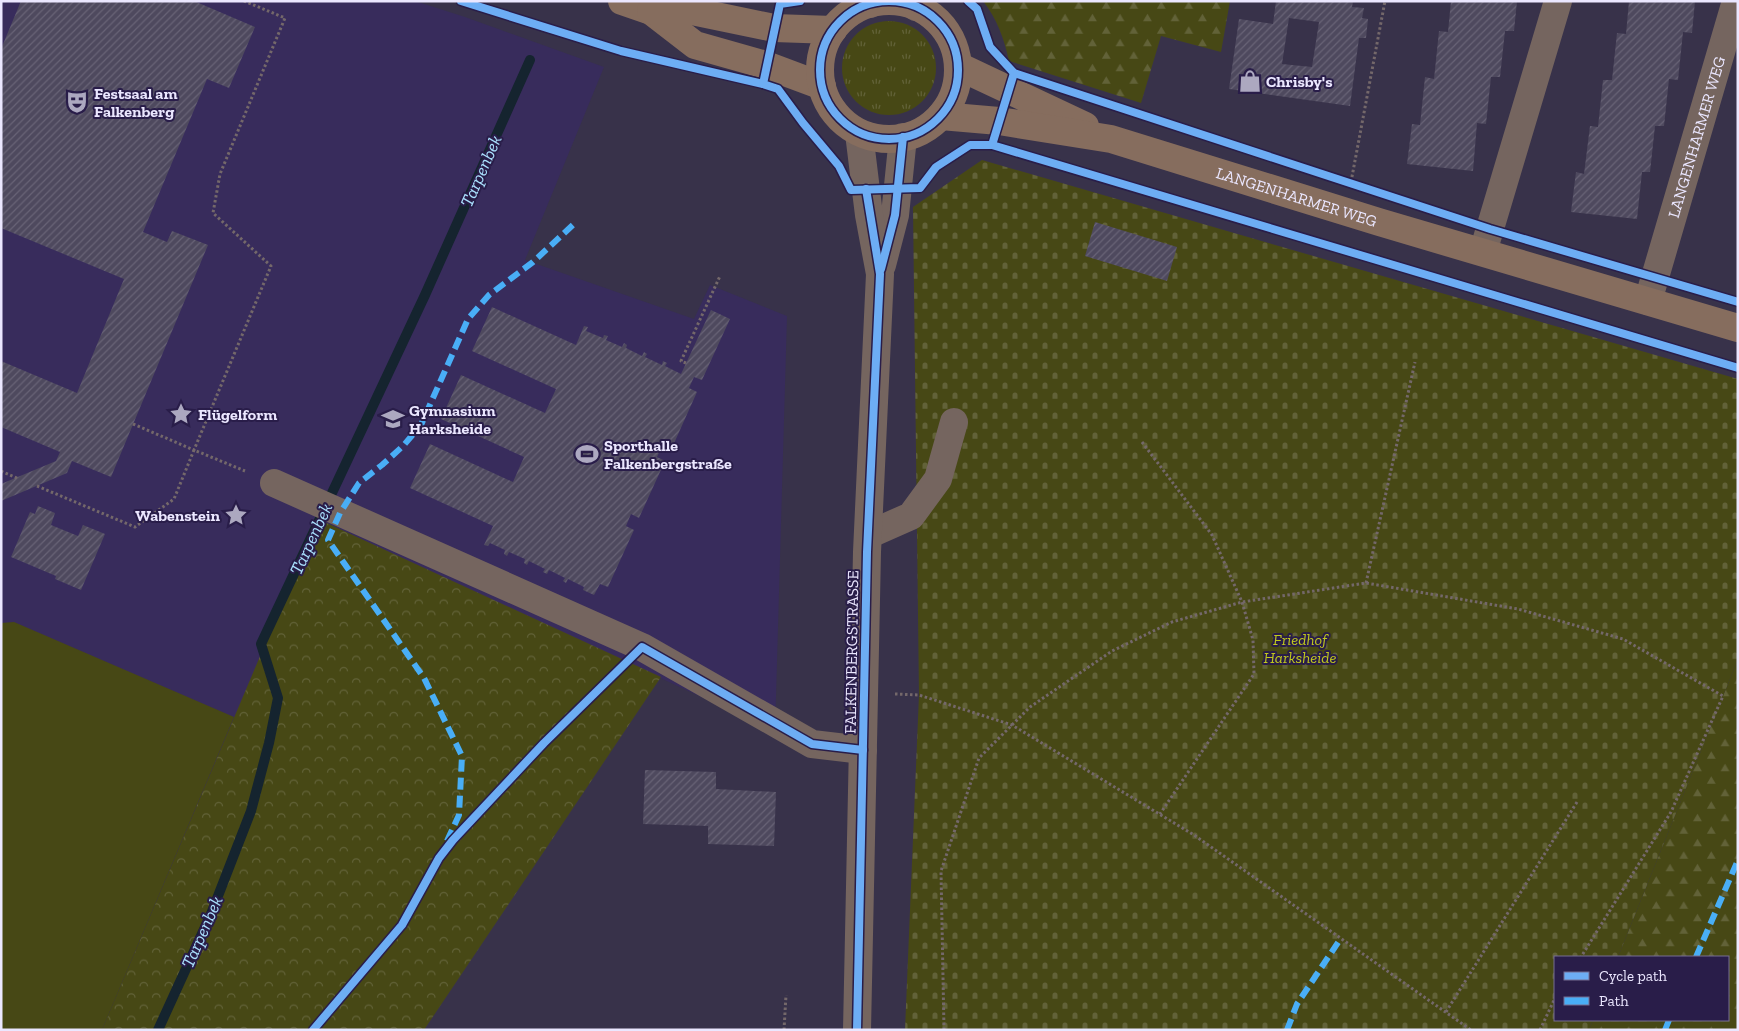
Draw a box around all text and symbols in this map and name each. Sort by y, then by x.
street label: LANGENHARMER WEG [1664,54,1729,220]
shop icon: Chrisby's [1237,68,1263,94]
place label: Chrisby's [1266,72,1332,91]
place label: Festsaal am Falkenberg [94,84,177,121]
theatre icon: Festsaal am Falkenberg [64,89,90,115]
water label: Tarpenbek [455,131,507,211]
street label: LANGENHARMER WEG [1214,163,1379,231]
place icon: Flügelform [168,401,194,427]
place label: Gymnasium Harksheide [409,401,496,438]
place label: Flügelform [198,405,277,424]
school or university icon: Gymnasium Harksheide [380,406,406,432]
place label: Sporthalle Falkenbergstraße [604,436,732,473]
sports icon: Sporthalle Falkenbergstraße [574,441,600,467]
water label: Tarpenbek [285,500,337,578]
place icon: Wabenstein [223,502,249,528]
place label: Wabenstein [135,506,220,525]
street label: FALKENBERGSTRASSE [841,570,862,734]
park label: Friedhof Harksheide [1263,630,1337,667]
water label: Tarpenbek [176,892,228,972]
legend [1554,956,1729,1021]
text: Cycle path [1599,967,1668,985]
text: Path [1599,992,1629,1010]

